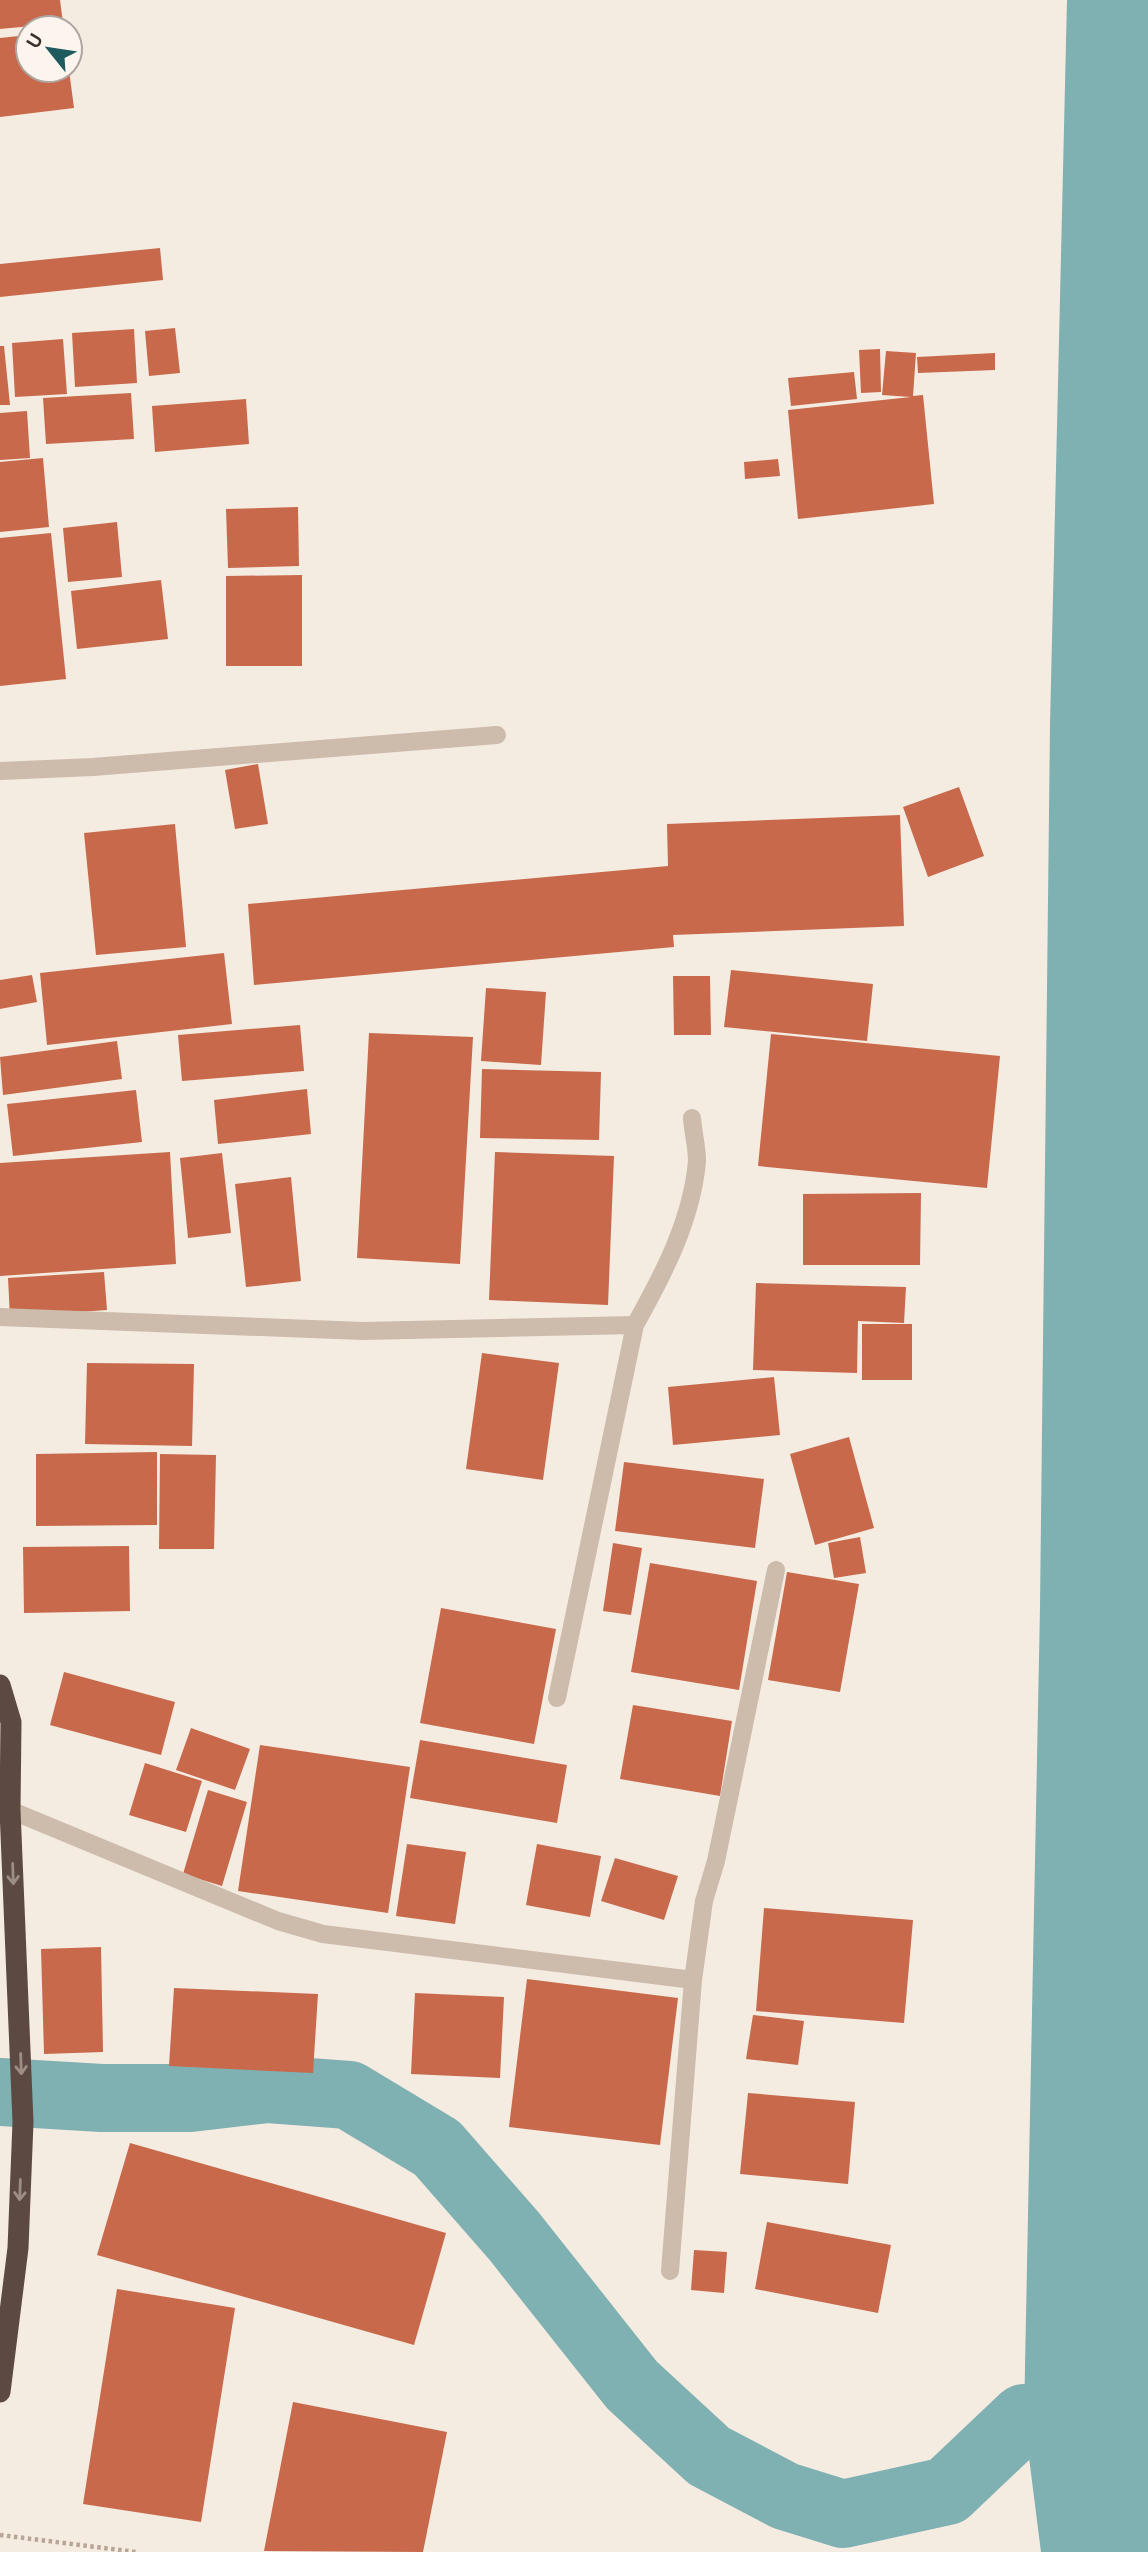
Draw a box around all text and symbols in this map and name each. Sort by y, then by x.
north arrow [14,14,84,84]
text: U [21,29,49,53]
one-way arrow [6,1862,19,1885]
one-way arrow [14,2052,27,2075]
one-way arrow [14,2179,27,2202]

